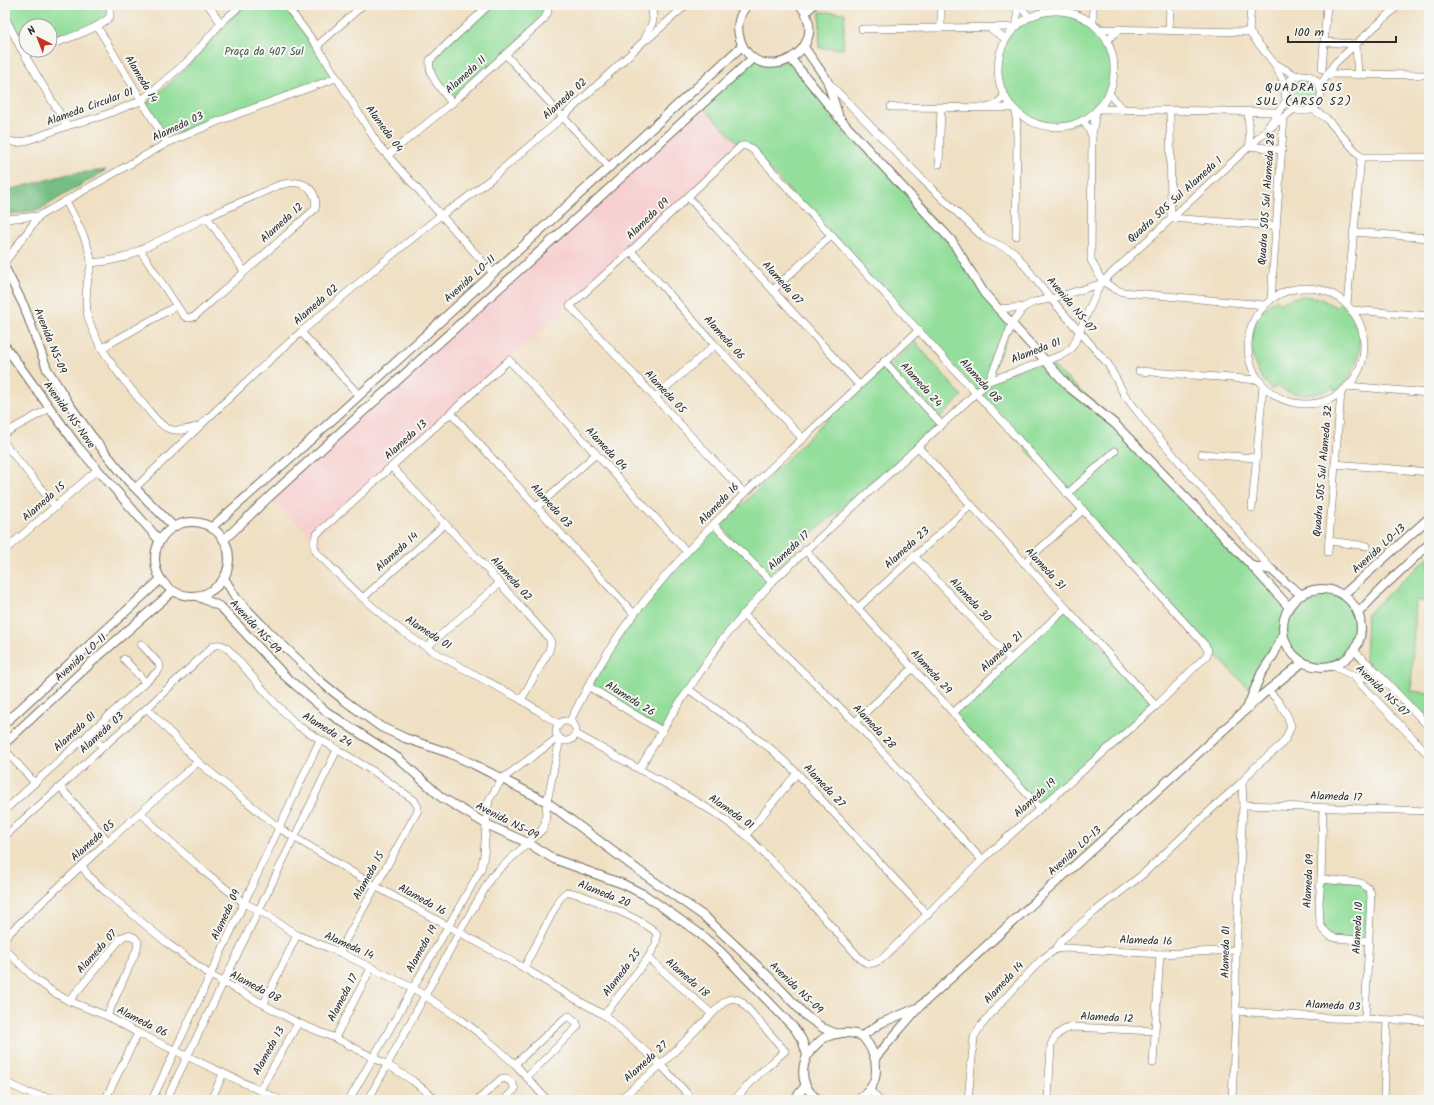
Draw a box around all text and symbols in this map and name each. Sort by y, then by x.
north arrow [18,18,58,58]
scale bar [1288,18,1396,44]
text: N [23,22,41,40]
text: 100 m [1294,23,1325,42]
park label: Praça da 407 Sul [224,43,304,61]
street label: Alameda 14 [120,52,162,106]
street label: Alameda 11 [441,52,491,98]
street label: Alameda 02 [538,74,592,124]
district label: QUADRA 505 SUL (ARSO 52) [1256,78,1352,111]
street label: Alameda Circular 01 [44,83,136,131]
street label: Alameda 04 [361,102,407,156]
street label: Alameda 03 [149,107,207,147]
street label: Quadra 505 Sul Alameda 28 [1253,132,1281,266]
street label: Quadra 505 Sul Alameda 1 [1123,152,1227,248]
street label: Alameda 09 [622,193,674,244]
street label: Alameda 12 [256,199,308,247]
street label: Avenida LO-11 [440,251,500,307]
street label: Alameda 07 [757,257,807,310]
street label: Avenida NS-07 [1042,273,1101,338]
street label: Alameda 02 [289,280,343,330]
street label: Avenida NS-09 [29,306,72,377]
street label: Alameda 06 [699,312,749,364]
street label: Alameda 01 [1008,333,1064,369]
street label: Alameda 08 [955,354,1005,408]
street label: Alameda 24 [896,358,946,412]
street label: Alameda 05 [640,366,691,419]
street label: Avenida NS Nove [38,378,100,453]
street label: Quadra 505 Sul Alameda 32 [1308,404,1338,538]
street label: Alameda 13 [380,416,432,464]
street label: Alameda 04 [581,423,631,475]
street label: Alameda 15 [18,477,71,526]
street label: Alameda 16 [694,479,744,529]
street label: Alameda 03 [526,480,576,532]
street label: Avenida LO-13 [1348,520,1410,578]
street label: Alameda 23 [880,523,934,573]
street label: Alameda 17 [764,526,815,575]
street label: Alameda 14 [371,528,423,576]
street label: Alameda 31 [1020,543,1070,595]
street label: Alameda 02 [486,552,536,606]
street label: Alameda 30 [945,574,996,627]
street label: Avenida NS-09 [225,596,286,659]
street label: Alameda 01 [401,611,455,655]
street label: Alameda 21 [976,627,1028,677]
street label: Avenida LO-11 [51,630,111,686]
street label: Alameda 29 [906,646,957,699]
street label: Avenida NS-07 [1351,661,1414,722]
street label: Alameda 26 [602,677,658,721]
street label: Alameda 28 [848,700,900,754]
street label: Alameda 01 [50,708,100,756]
street label: Alameda 03 [76,708,128,758]
street label: Alameda 24 [299,708,355,752]
street label: Alameda 27 [799,760,850,813]
street label: Alameda 19 [1010,773,1061,822]
street label: Alameda 17 [1310,787,1363,807]
street label: Alameda 01 [704,790,758,834]
street label: Avenida NS-09 [472,797,542,845]
street label: Alameda 05 [67,815,120,866]
street label: Avenida LO-13 [1044,822,1106,880]
street label: Alameda 15 [348,848,390,903]
street label: Alameda 09 [1299,853,1319,909]
street label: Alameda 20 [575,875,633,913]
street label: Alameda 16 [395,879,449,921]
street label: Alameda 09 [206,886,246,943]
street label: Alameda 10 [1348,901,1368,955]
street label: Alameda 19 [401,921,443,976]
street label: Alameda 07 [72,925,122,978]
street label: Alameda 01 [1217,926,1235,978]
street label: Alameda 14 [321,927,377,965]
street label: Alameda 16 [1119,931,1173,951]
street label: Alameda 25 [598,945,647,1001]
street label: Alameda 18 [661,954,713,1003]
street label: Avenida NS-09 [765,958,828,1019]
street label: Alameda 14 [979,958,1029,1008]
street label: Alameda 08 [226,966,284,1008]
street label: Alameda 17 [323,970,364,1025]
street label: Alameda 03 [1305,996,1361,1016]
street label: Alameda 06 [113,1002,171,1042]
street label: Alameda 12 [1080,1008,1134,1028]
street label: Alameda 13 [248,1023,290,1079]
street label: Alameda 27 [620,1036,673,1087]

